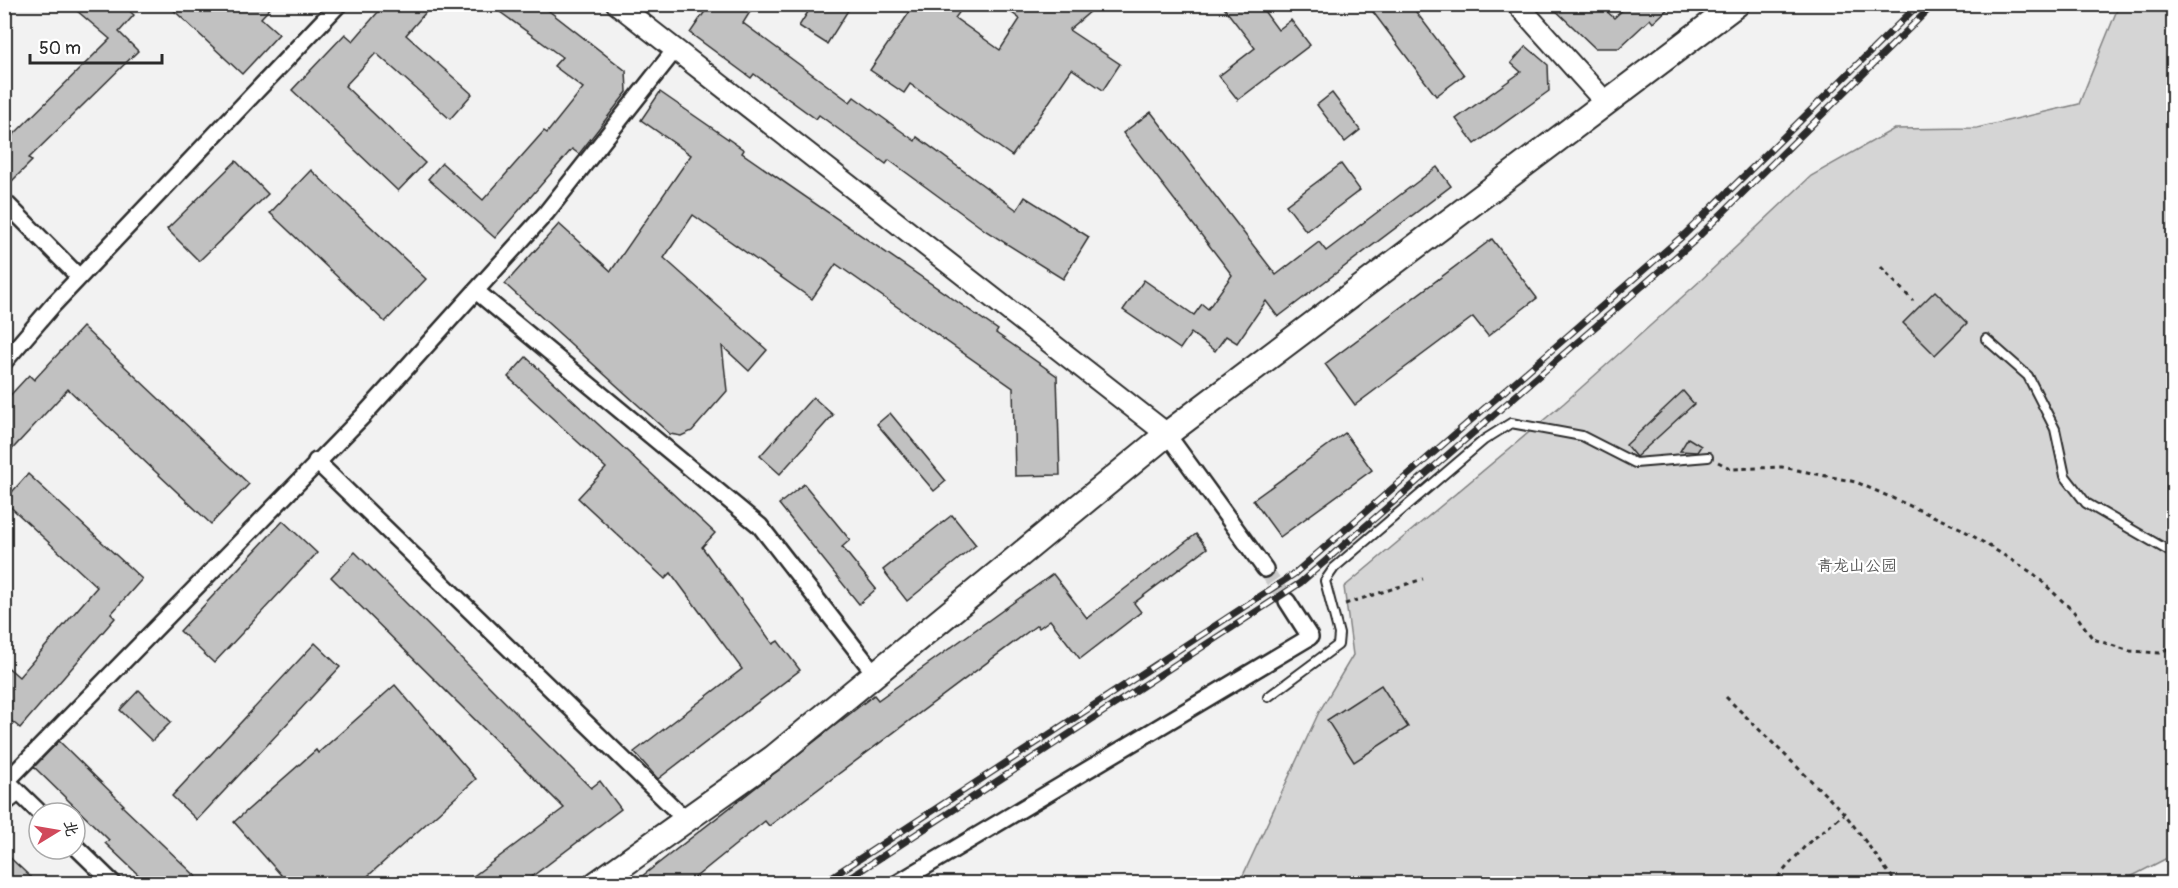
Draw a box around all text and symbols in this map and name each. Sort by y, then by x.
scale bar [30,27,162,65]
text: 50 m [39,37,81,60]
park label: 青龙山公园 [1817,556,1897,576]
north arrow [27,801,87,861]
text: 北 [59,819,82,838]

